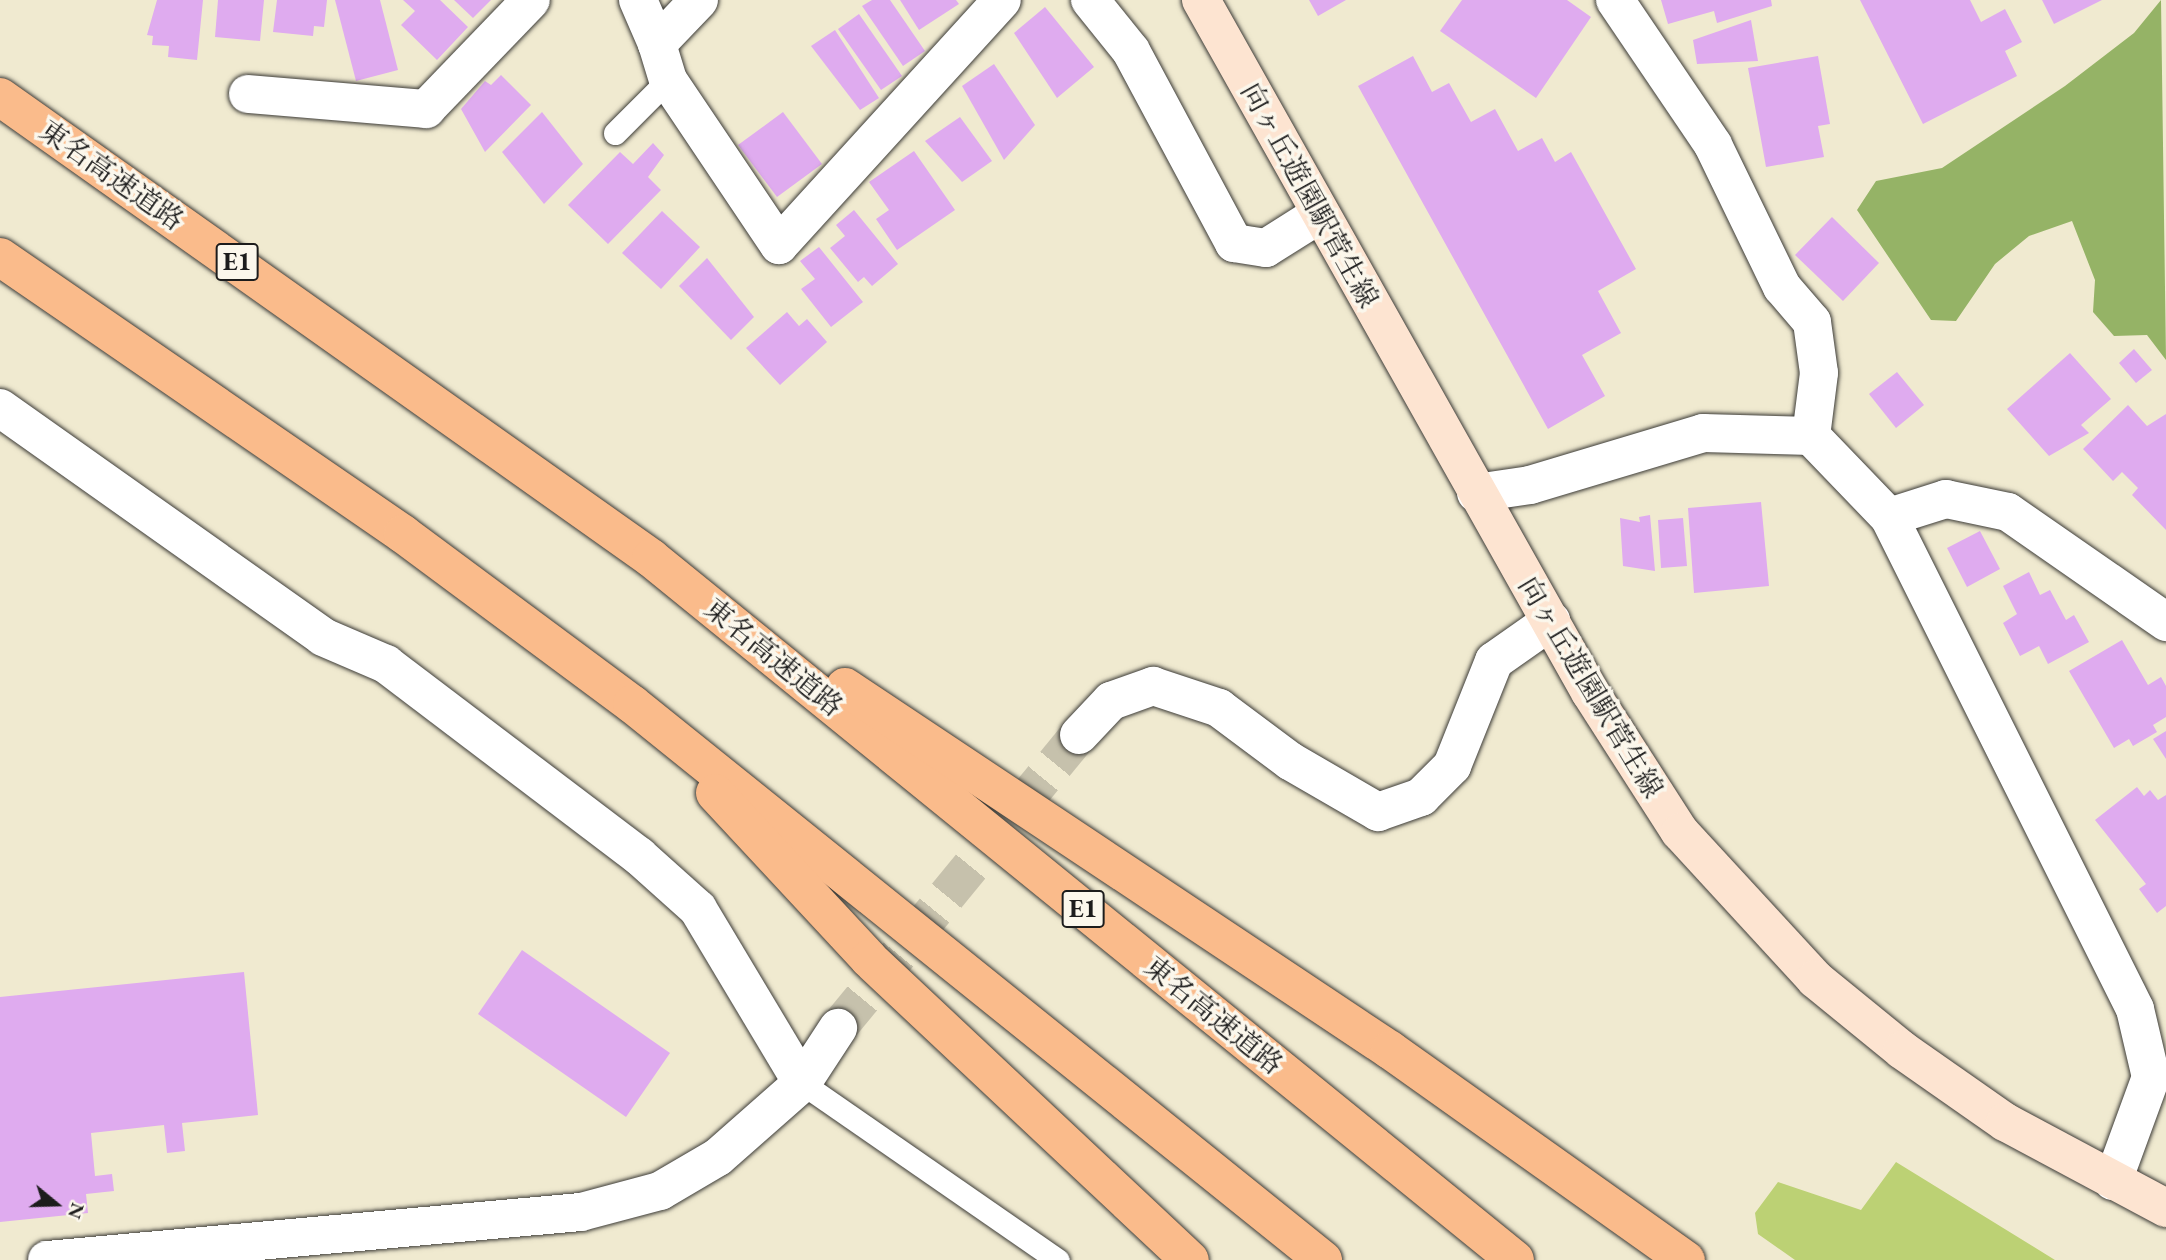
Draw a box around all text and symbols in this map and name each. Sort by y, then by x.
street label: 向ヶ丘遊園駅菅生線 [1234,77,1386,313]
street label: 東名高速道路 [34,113,190,237]
road number: E1 [214,240,260,284]
street label: 向ヶ丘遊園駅菅生線 [1512,570,1670,804]
street label: 東名高速道路 [698,591,850,723]
road number: E1 [1060,887,1106,932]
street label: 東名高速道路 [1138,949,1290,1081]
north arrow [21,1169,91,1239]
text: N [62,1200,91,1222]

